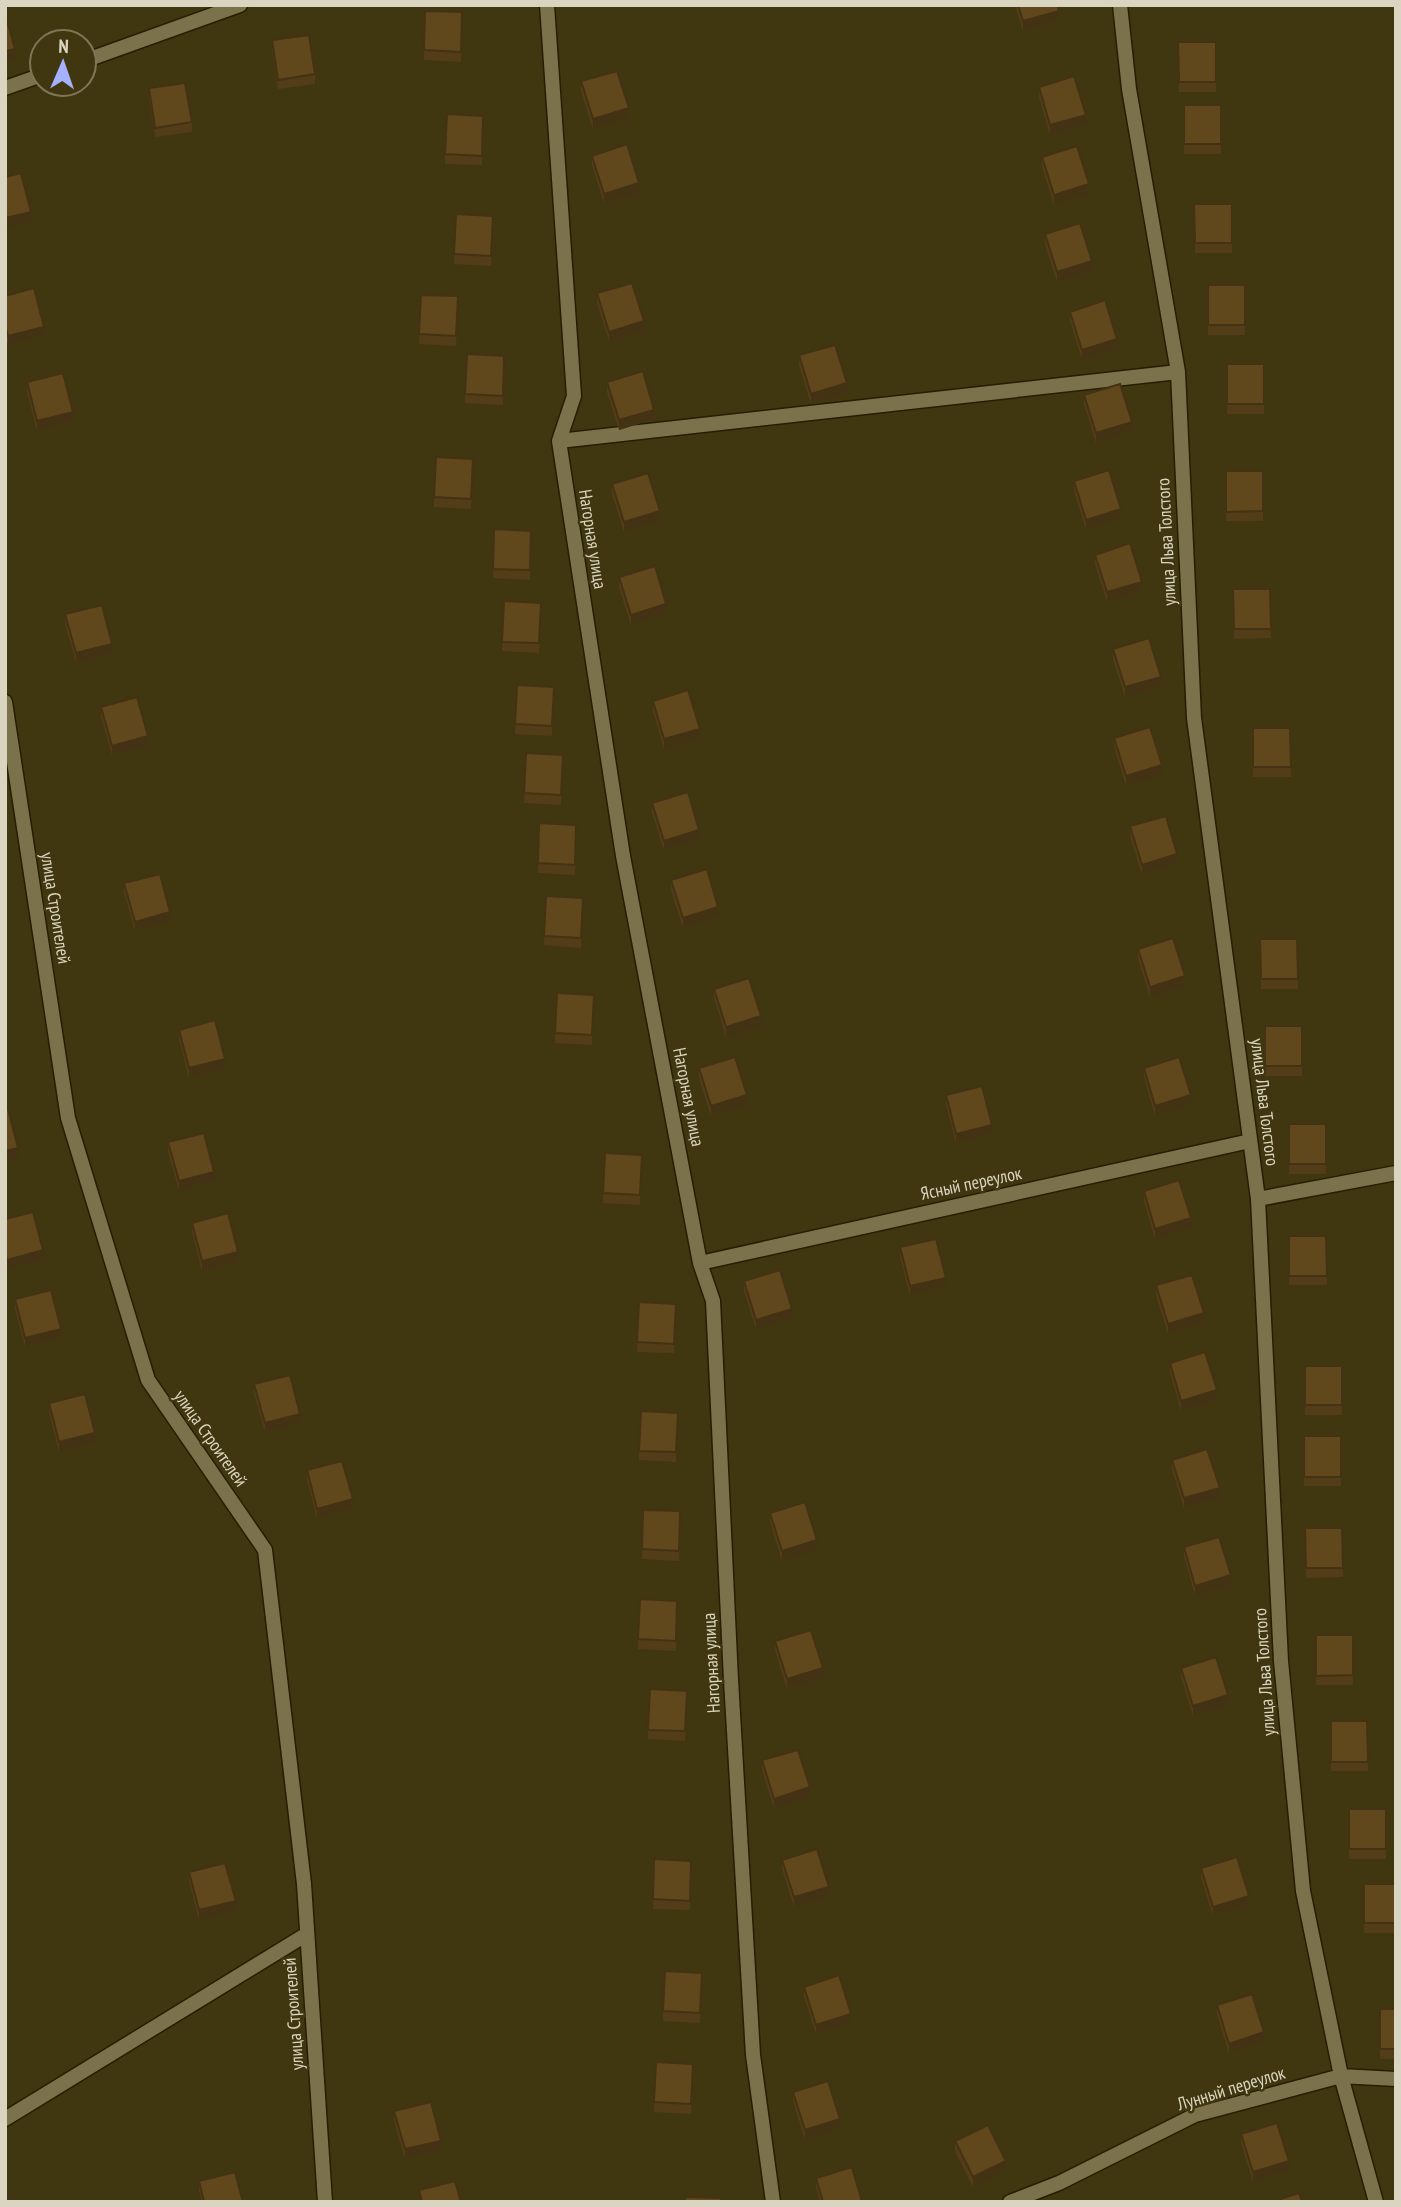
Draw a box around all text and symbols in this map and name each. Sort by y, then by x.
north arrow [28,28,98,98]
text: N [58,34,69,58]
street label: улица Льва Толстого [1151,477,1181,607]
street label: Нагорная улица [574,488,612,590]
street label: улица Строителей [36,851,76,965]
street label: улица Льва Толстого [1246,1037,1284,1167]
street label: Нагорная улица [668,1046,710,1148]
street label: Ясный переулок [918,1161,1024,1205]
street label: улица Строителей [169,1385,253,1491]
street label: улица Льва Толстого [1248,1607,1280,1737]
street label: Нагорная улица [697,1612,725,1714]
street label: улица Строителей [278,1957,308,2071]
street label: Лунный переулок [1173,2061,1288,2116]

